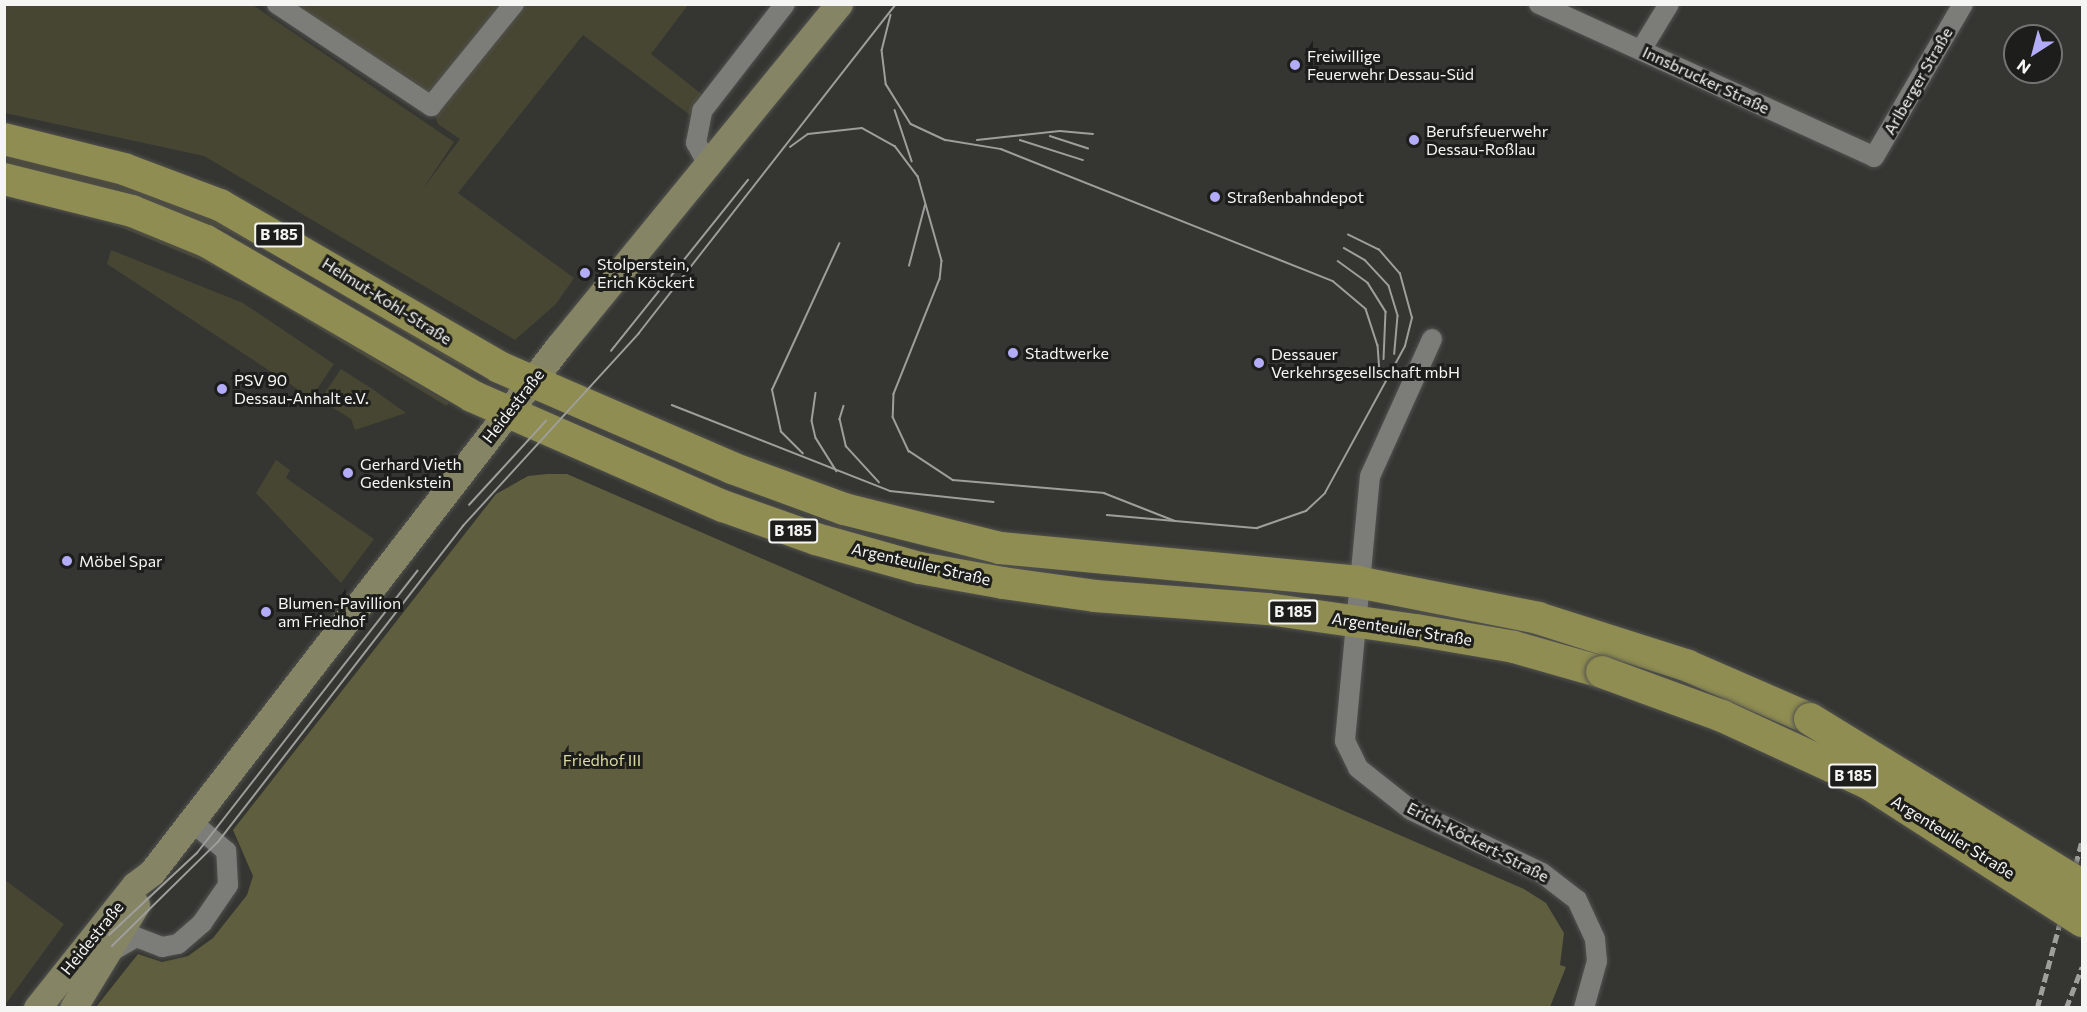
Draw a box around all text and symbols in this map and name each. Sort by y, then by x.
street label: Arlberger Straße [1880,24,1956,138]
north arrow [2003,24,2063,84]
street label: Innsbrucker Straße [1640,42,1772,118]
place label: Freiwillige Feuerwehr Dessau-Süd [1307,46,1474,84]
text: N [2013,56,2034,79]
marker: Freiwillige Feuerwehr Dessau-Süd [1288,58,1302,72]
place label: Berufsfeuerwehr Dessau-Roßlau [1426,121,1548,159]
marker: Berufsfeuerwehr Dessau-Roßlau [1407,133,1421,147]
place label: Straßenbahndepot [1227,187,1364,207]
marker: Straßenbahndepot [1208,190,1222,204]
road number: B 185 [254,223,304,247]
street label: Helmut-Kohl-Straße [319,253,455,349]
place label: Stolperstein, Erich Köckert [597,254,694,292]
marker: Stolperstein, Erich Köckert [578,266,592,280]
place label: Stadtwerke [1025,343,1109,363]
place label: Dessauer Verkehrsgesellschaft mbH [1271,344,1460,382]
marker: Stadtwerke [1006,346,1020,360]
marker: Dessauer Verkehrsgesellschaft mbH [1252,356,1266,370]
street label: Heidestraße [478,365,548,447]
place label: PSV 90 Dessau-Anhalt e.V. [234,370,369,408]
marker: PSV 90 Dessau-Anhalt e.V. [215,382,229,396]
place label: Gerhard Vieth Gedenkstein [360,454,462,492]
marker: Gerhard Vieth Gedenkstein [341,466,355,480]
road number: B 185 [768,519,818,543]
street label: Argenteuiler Straße [850,539,992,589]
place label: Möbel Spar [79,551,162,571]
marker: Möbel Spar [60,554,74,568]
place label: Blumen-Pavillion am Friedhof [278,593,401,631]
road number: B 185 [1268,600,1318,624]
marker: Blumen-Pavillion am Friedhof [259,605,273,619]
street label: Argenteuiler Straße [1330,608,1474,650]
park label: Friedhof III [563,750,641,770]
road number: B 185 [1828,764,1878,788]
street label: Argenteuiler Straße [1888,791,2018,883]
street label: Erich-Köckert-Straße [1404,798,1552,886]
street label: Heidestraße [57,897,127,979]

